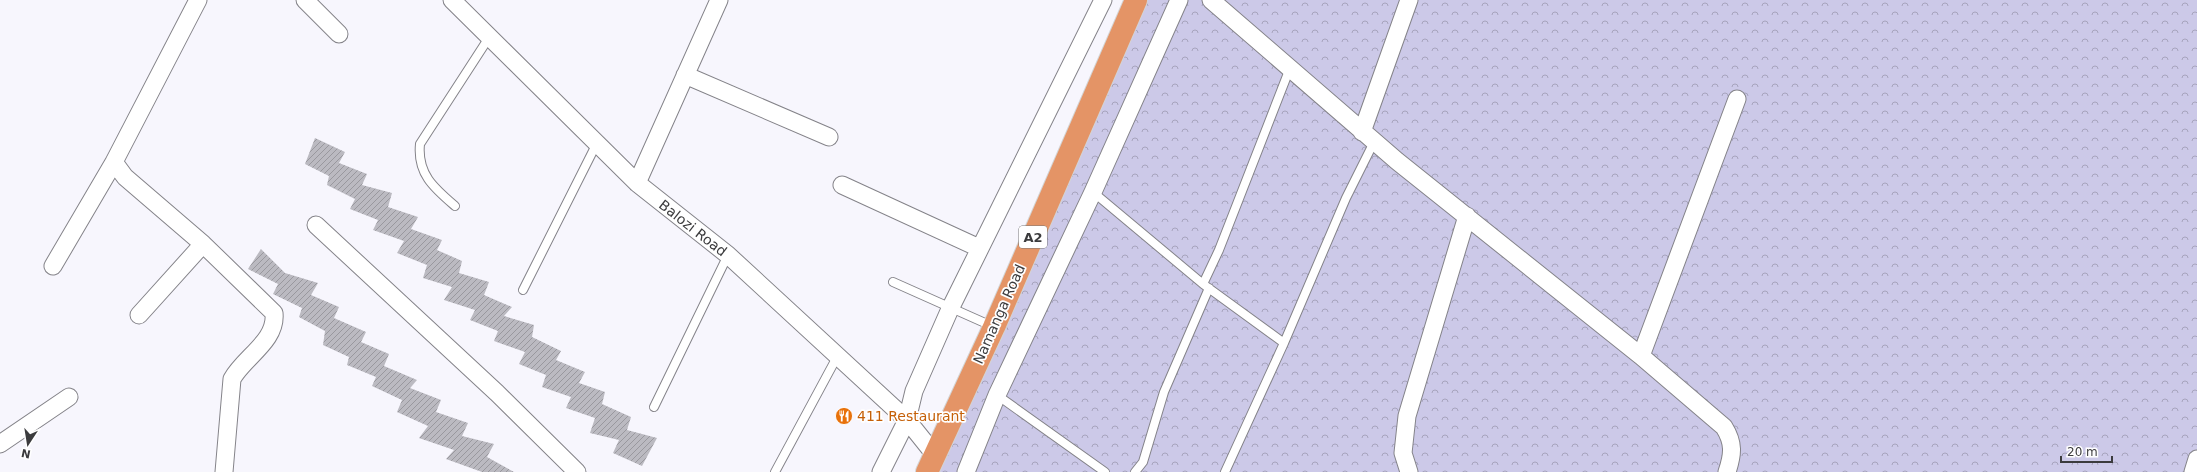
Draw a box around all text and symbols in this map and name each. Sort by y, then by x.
street label: Balozi Road [656,197,730,259]
road number: A2 [1019,226,1047,248]
street label: Namanga Road [970,262,1028,366]
restaurant icon: 411 Restaurant [834,406,854,426]
place label: 411 Restaurant [857,408,965,424]
north arrow [8,424,48,464]
scale bar [2061,438,2112,464]
text: 20 m [2067,445,2098,459]
text: N [20,446,32,461]

